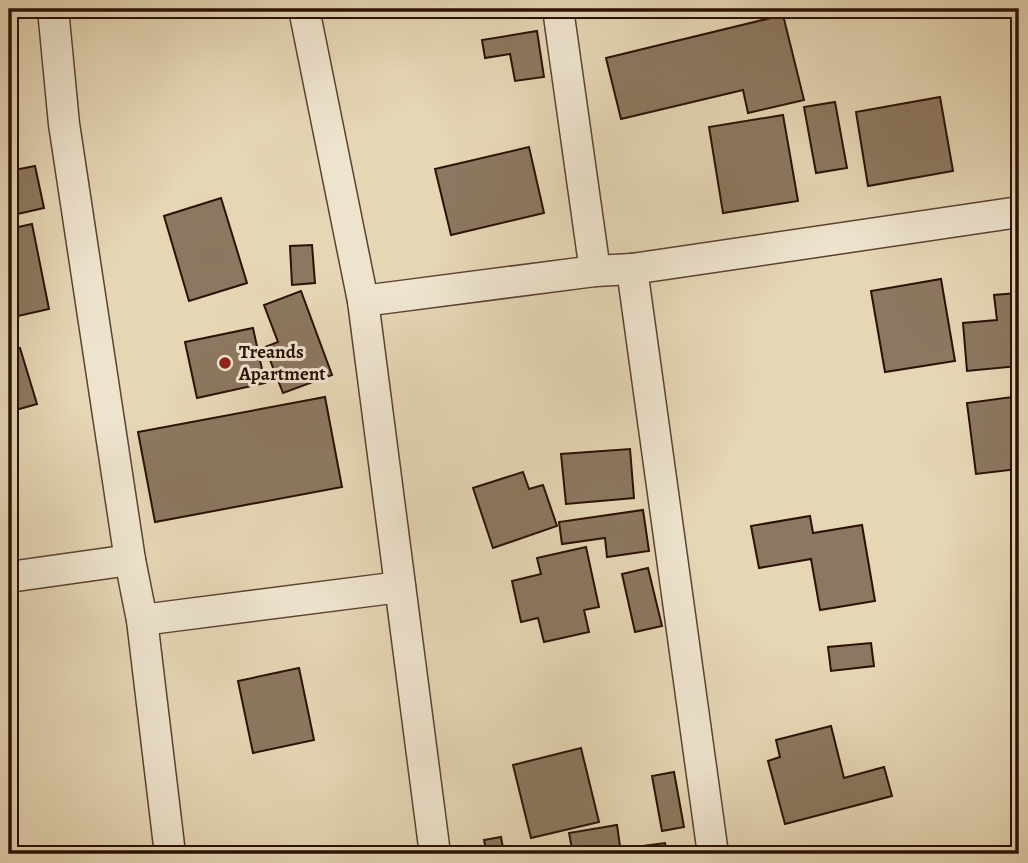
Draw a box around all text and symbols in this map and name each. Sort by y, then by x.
place label: Treands Apartment [238,339,326,387]
marker: Treands Apartment [217,355,233,371]

